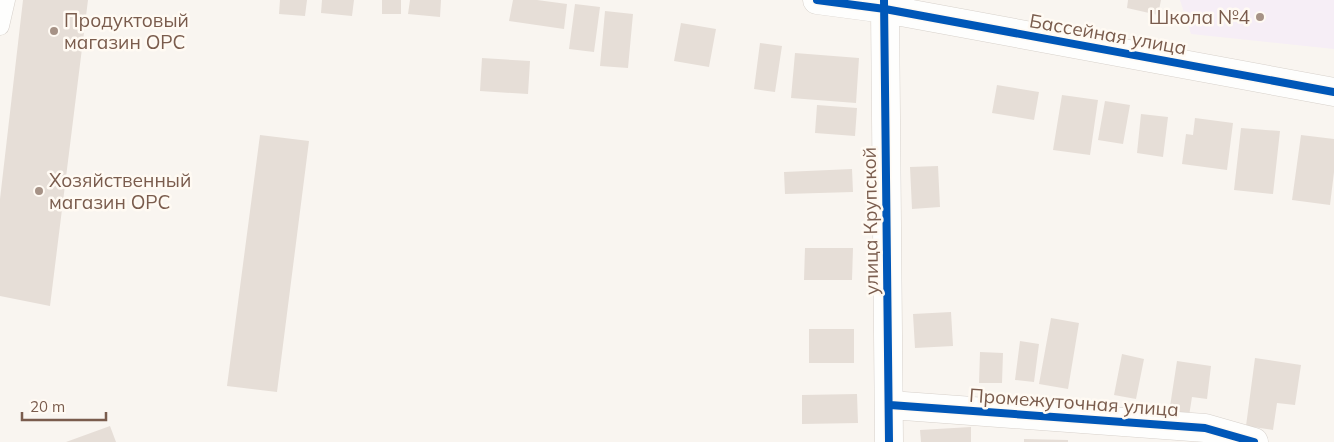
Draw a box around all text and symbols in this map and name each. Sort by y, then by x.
place label: Школа №4 [1149,5,1250,29]
place label: Продуктовый магазин ОРС [64,8,189,54]
street label: Бассейная улица [1028,8,1188,60]
marker: Школа №4 [1254,11,1266,23]
marker: Продуктовый магазин ОРС [48,25,60,37]
street label: улица Крупской [857,147,883,295]
place label: Хозяйственный магазин ОРС [49,168,191,214]
marker: Хозяйственный магазин ОРС [33,185,45,197]
street label: Промежуточная улица [968,383,1180,421]
scale bar [22,390,106,422]
text: 20 m [30,397,65,416]

